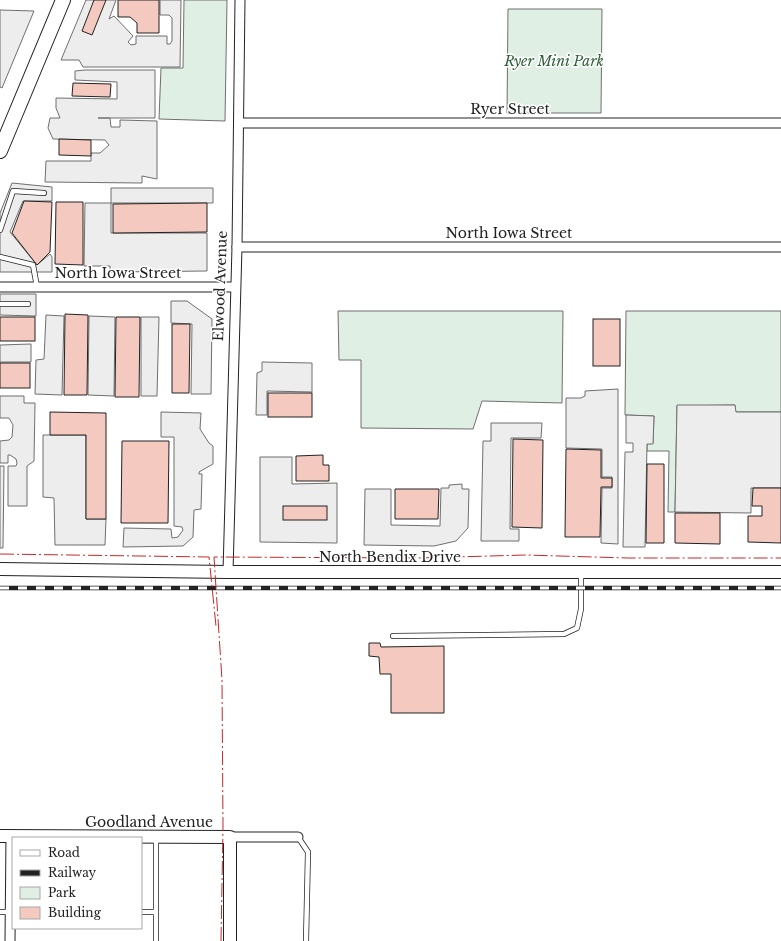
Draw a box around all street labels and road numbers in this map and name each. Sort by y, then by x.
street label: Ryer Street [470,100,551,118]
street label: North Iowa Street [446,224,573,242]
street label: Elwood Avenue [209,230,231,342]
street label: North Iowa Street [55,264,182,282]
street label: North Bendix Drive [319,548,461,566]
street label: Goodland Avenue [85,813,213,831]

